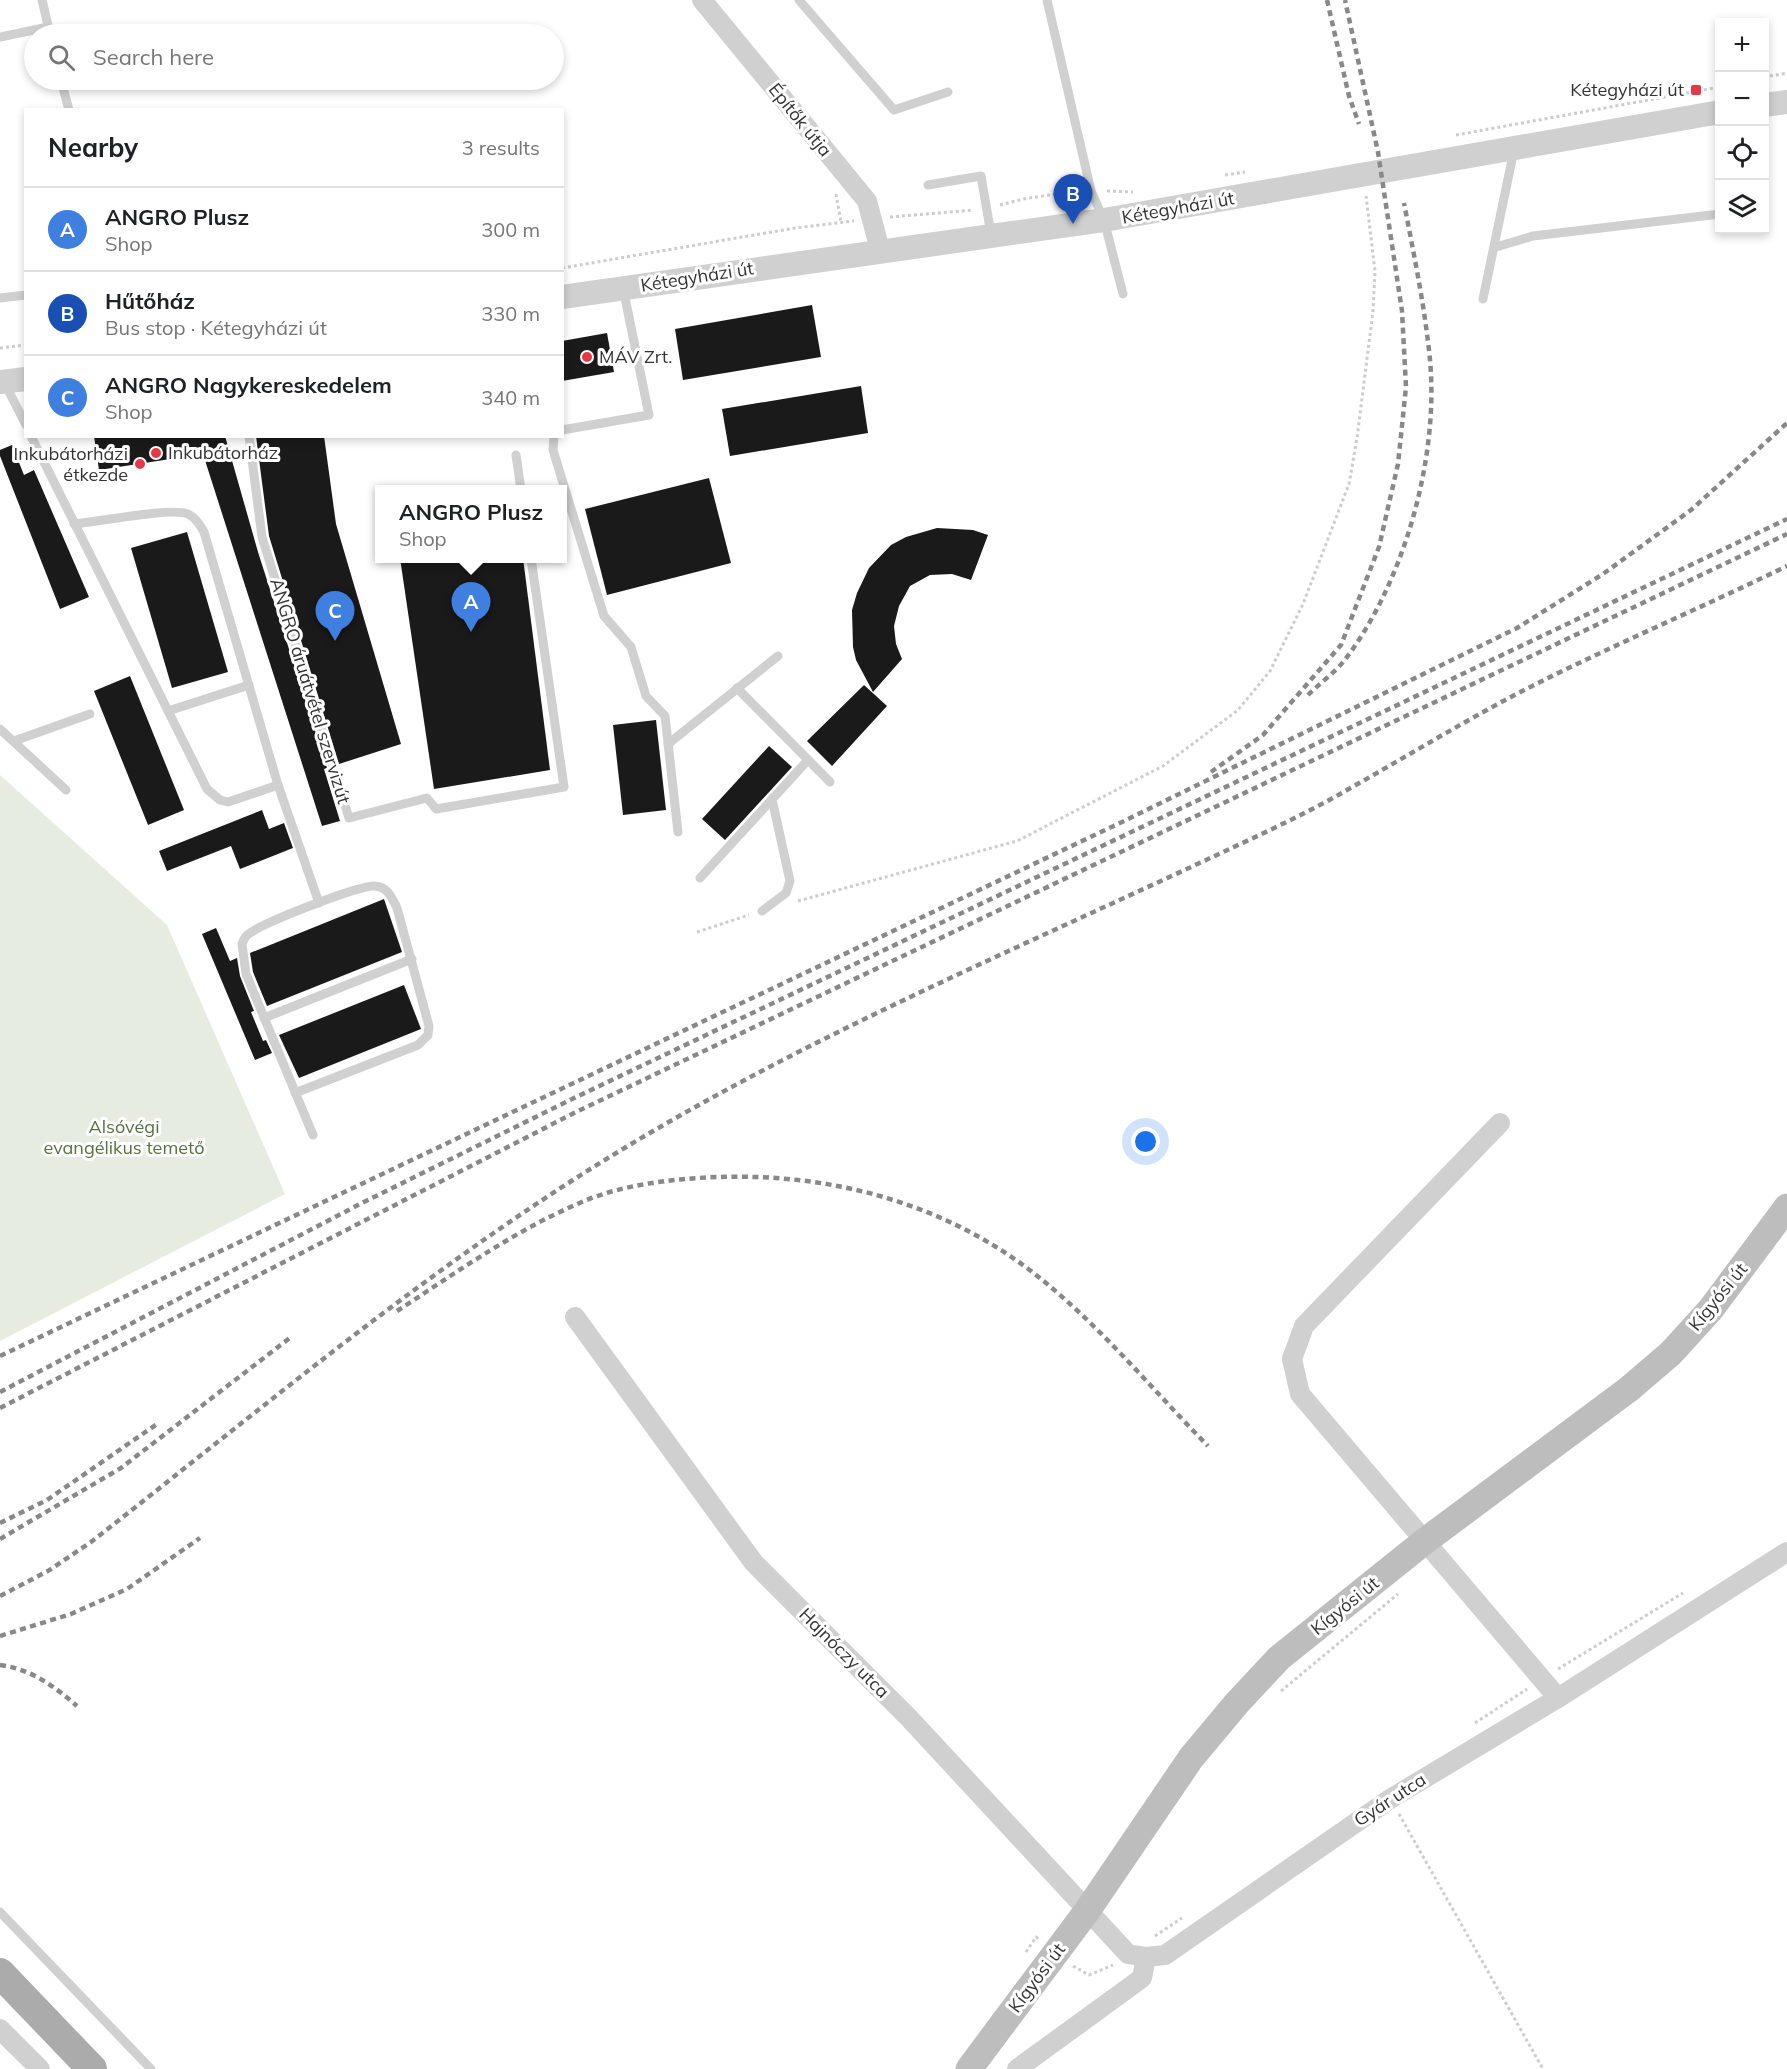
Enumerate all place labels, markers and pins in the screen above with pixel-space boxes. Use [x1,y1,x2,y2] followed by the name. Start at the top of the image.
[1570,78,1684,101] place label: Kétegyházi út
[1689,83,1703,97] marker: Kétegyházi út
[1054,174,1092,224] pin: B
[599,345,672,368] place label: MÁV Zrt.
[580,350,594,364] marker: MÁV Zrt.
[168,441,278,464] place label: Inkubátorház
[14,442,128,486] place label: Inkubátorházi étkezde
[149,446,163,460] marker: Inkubátorház
[133,457,147,471] marker: Inkubátorházi étkezde
[452,582,490,632] pin: A
[316,592,354,641] pin: C

